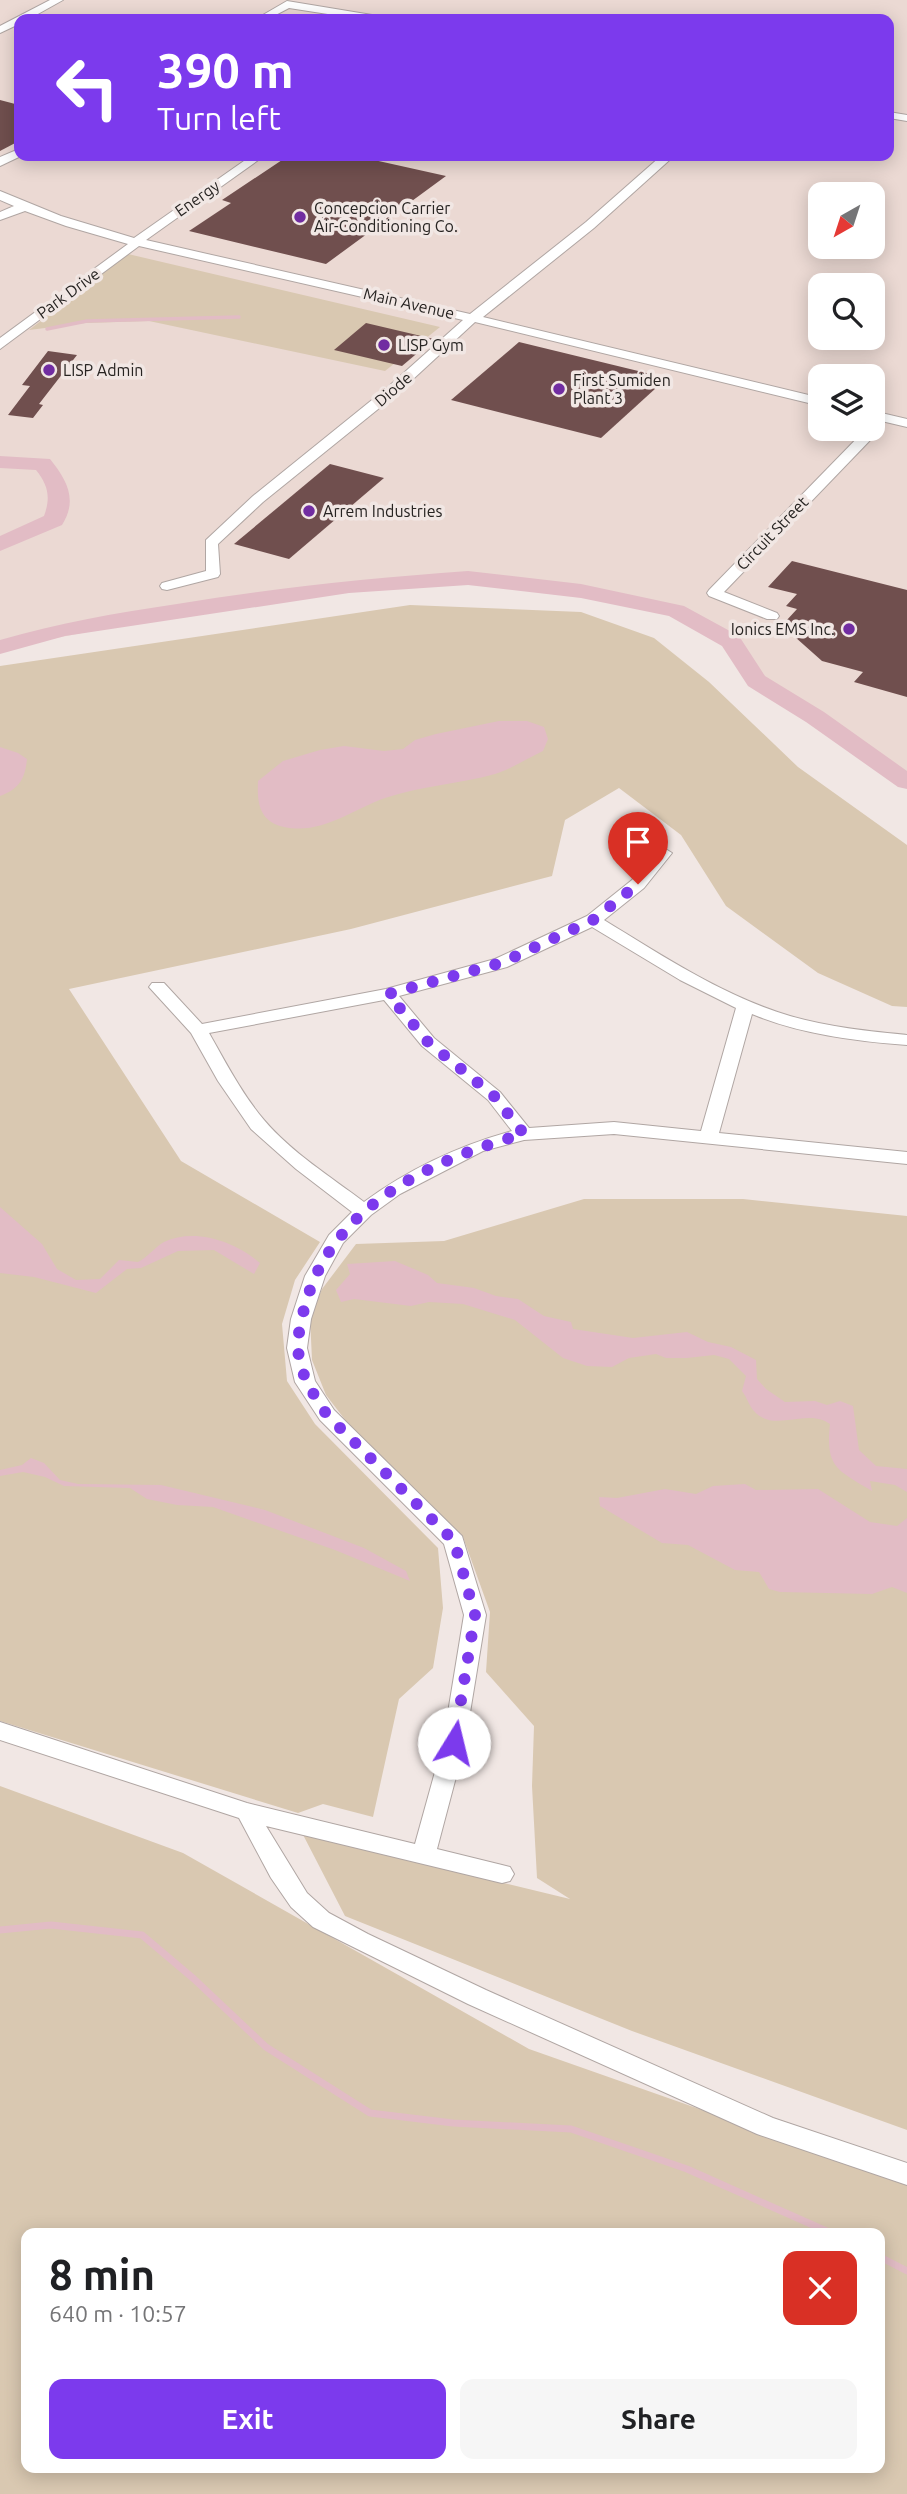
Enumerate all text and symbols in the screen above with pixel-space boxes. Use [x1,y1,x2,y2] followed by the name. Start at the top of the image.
[42,42,133,133] icon: left
[157,42,294,97] text: 390 m
[157,100,281,136] text: Turn left
[171,176,223,220] street label: Energy
[808,182,886,259] north arrow
[808,182,885,441] map controls
[314,199,458,235] place label: Concepcion Carrier Air-Conditioning Co.
[292,209,308,225] marker: Concepcion Carrier Air-Conditioning Co.
[33,264,103,322] street label: Park Drive
[808,273,885,350] button: search
[362,284,456,322] street label: Main Avenue
[398,336,464,354] place label: LISP Gym
[376,337,392,353] marker: LISP Gym
[63,361,143,379] place label: LISP Admin
[41,362,57,378] marker: LISP Admin
[808,364,885,441] button: layers
[371,368,415,410] street label: Diode
[573,371,671,407] place label: First Sumiden Plant 3
[551,381,567,397] marker: First Sumiden Plant 3
[733,492,812,573] street label: Circuit Street
[323,502,443,520] place label: Arrem Industries
[301,503,317,519] marker: Arrem Industries
[731,620,835,638] place label: Ionics EMS Inc.
[841,621,857,637] marker: Ionics EMS Inc.
[608,812,668,884] pin
[619,823,657,861] icon: arrive
[417,1706,491,1780] position arrow
[49,2251,155,2298] text: 8 min
[783,2251,857,2325] button: close
[49,2301,187,2326] text: 640 m · 10:57
[49,2379,446,2459] button: Exit
[460,2379,857,2459] button: Share

